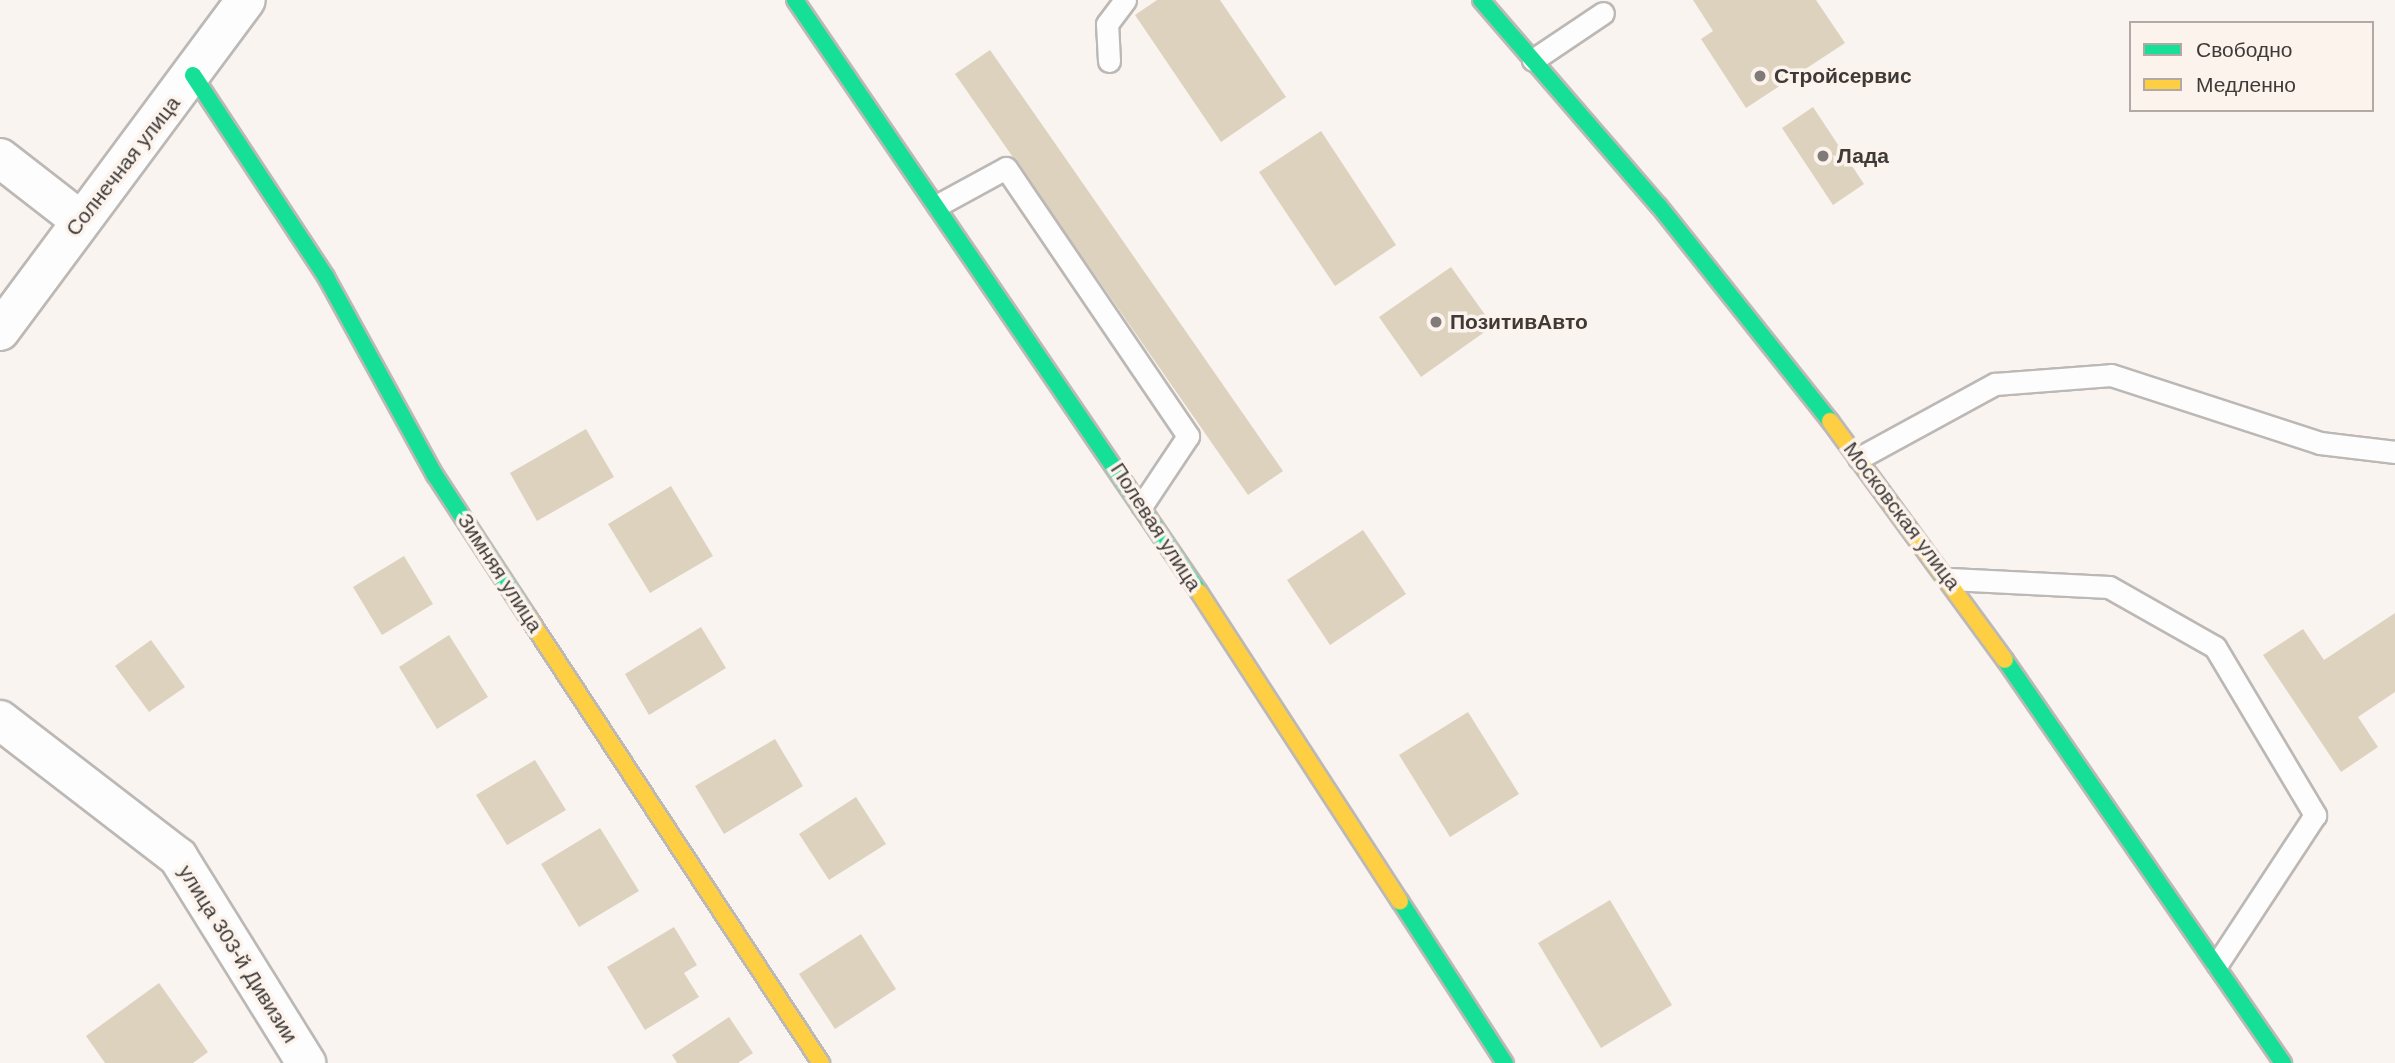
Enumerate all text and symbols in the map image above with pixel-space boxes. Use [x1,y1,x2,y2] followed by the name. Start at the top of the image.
[2129,21,2374,112] legend
[2196,38,2293,61] text: Свободно
[1774,63,1912,89] place label: Стройсервис
[1752,68,1768,84] marker: Стройсервис
[2196,73,2296,96] text: Медленно
[61,91,185,241] street label: Солнечная улица
[1837,143,1889,169] place label: Лада
[1815,148,1831,164] marker: Лада
[1450,309,1588,335] place label: ПозитивАвто
[1428,314,1444,330] marker: ПозитивАвто
[1838,437,1966,595] street label: Московская улица
[1105,458,1207,596] street label: Полевая улица
[452,509,548,637] street label: Зимняя улица
[173,860,303,1048] street label: улица 303-й Дивизии

